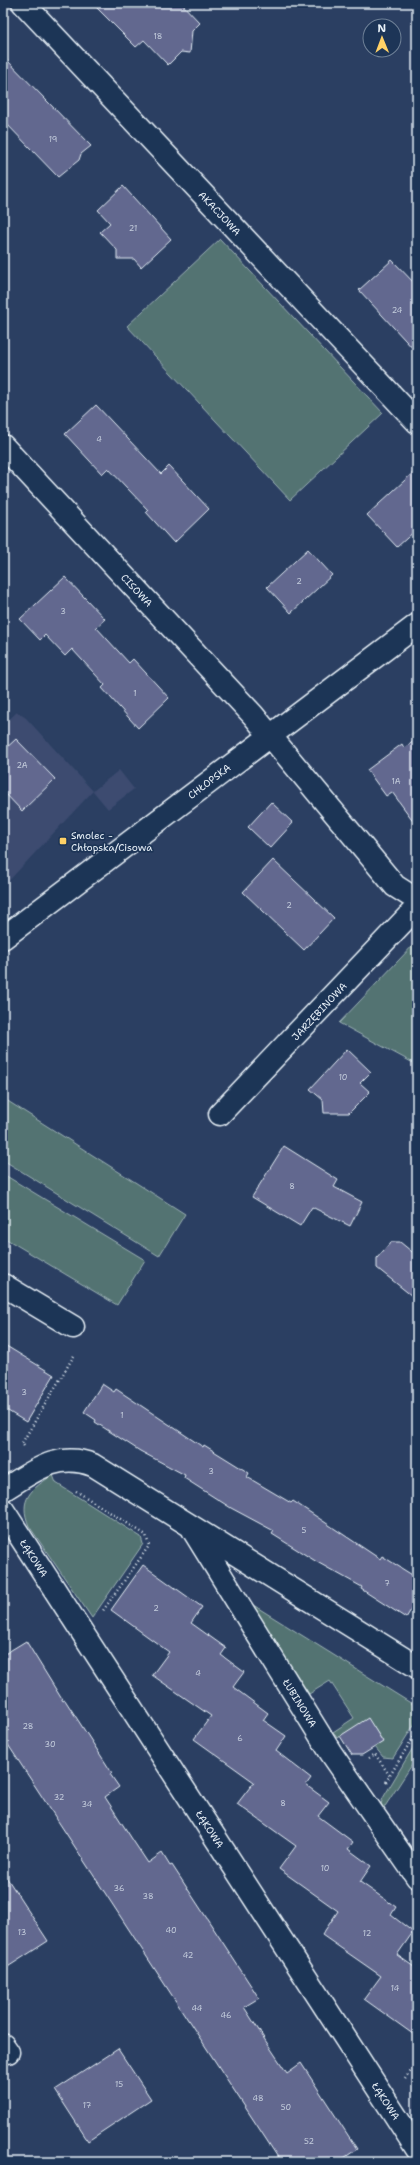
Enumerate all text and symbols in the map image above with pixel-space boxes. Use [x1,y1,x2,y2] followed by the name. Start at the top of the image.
[362,18,402,58] north arrow
[377,21,387,36] text: N
[154,31,162,42] house number: 18
[49,134,57,145] house number: 19
[196,188,244,238] street label: AKACJOWA
[129,223,137,234] house number: 21
[392,305,403,316] house number: 24
[96,434,102,445] house number: 4
[118,571,155,610] street label: CISOWA
[296,576,302,587] house number: 2
[60,606,66,617] house number: 3
[133,688,137,699] house number: 1
[16,760,28,771] house number: 2A
[185,761,233,802] street label: CHŁOPSKA
[392,776,401,787] house number: 1A
[71,829,153,854] place label: Smolec - Chłopska/Cisowa
[58,836,68,846] marker: Smolec - Chłopska/Cisowa
[286,900,292,911] house number: 2
[289,979,350,1043] street label: JARZĘBINOWA
[339,1072,347,1083] house number: 10
[289,1181,295,1192] house number: 8
[21,1387,27,1398] house number: 3
[120,1410,124,1421] house number: 1
[208,1466,214,1477] house number: 3
[302,1525,307,1536] house number: 5
[16,1536,51,1580] street label: ŁĄKOWA
[384,1578,390,1589] house number: 7
[153,1603,159,1614] house number: 2
[195,1668,201,1679] house number: 4
[279,1676,319,1730] street label: ŁUBINOWA
[23,1721,33,1732] house number: 28
[237,1733,243,1744] house number: 6
[44,1739,56,1750] house number: 30
[54,1792,65,1803] house number: 32
[280,1798,286,1809] house number: 8
[82,1799,93,1810] house number: 34
[192,1807,227,1851] street label: ŁĄKOWA
[321,1863,329,1874] house number: 10
[114,1883,125,1894] house number: 36
[143,1891,153,1902] house number: 38
[165,1925,177,1936] house number: 40
[18,1927,26,1938] house number: 13
[363,1928,372,1939] house number: 12
[183,1950,194,1961] house number: 42
[391,1983,400,1994] house number: 14
[192,2003,203,2014] house number: 44
[220,2010,232,2021] house number: 46
[115,2079,123,2090] house number: 15
[368,2079,403,2123] street label: ŁĄKOWA
[252,2093,264,2104] house number: 48
[83,2100,92,2111] house number: 17
[281,2102,291,2113] house number: 50
[304,2136,314,2147] house number: 52

